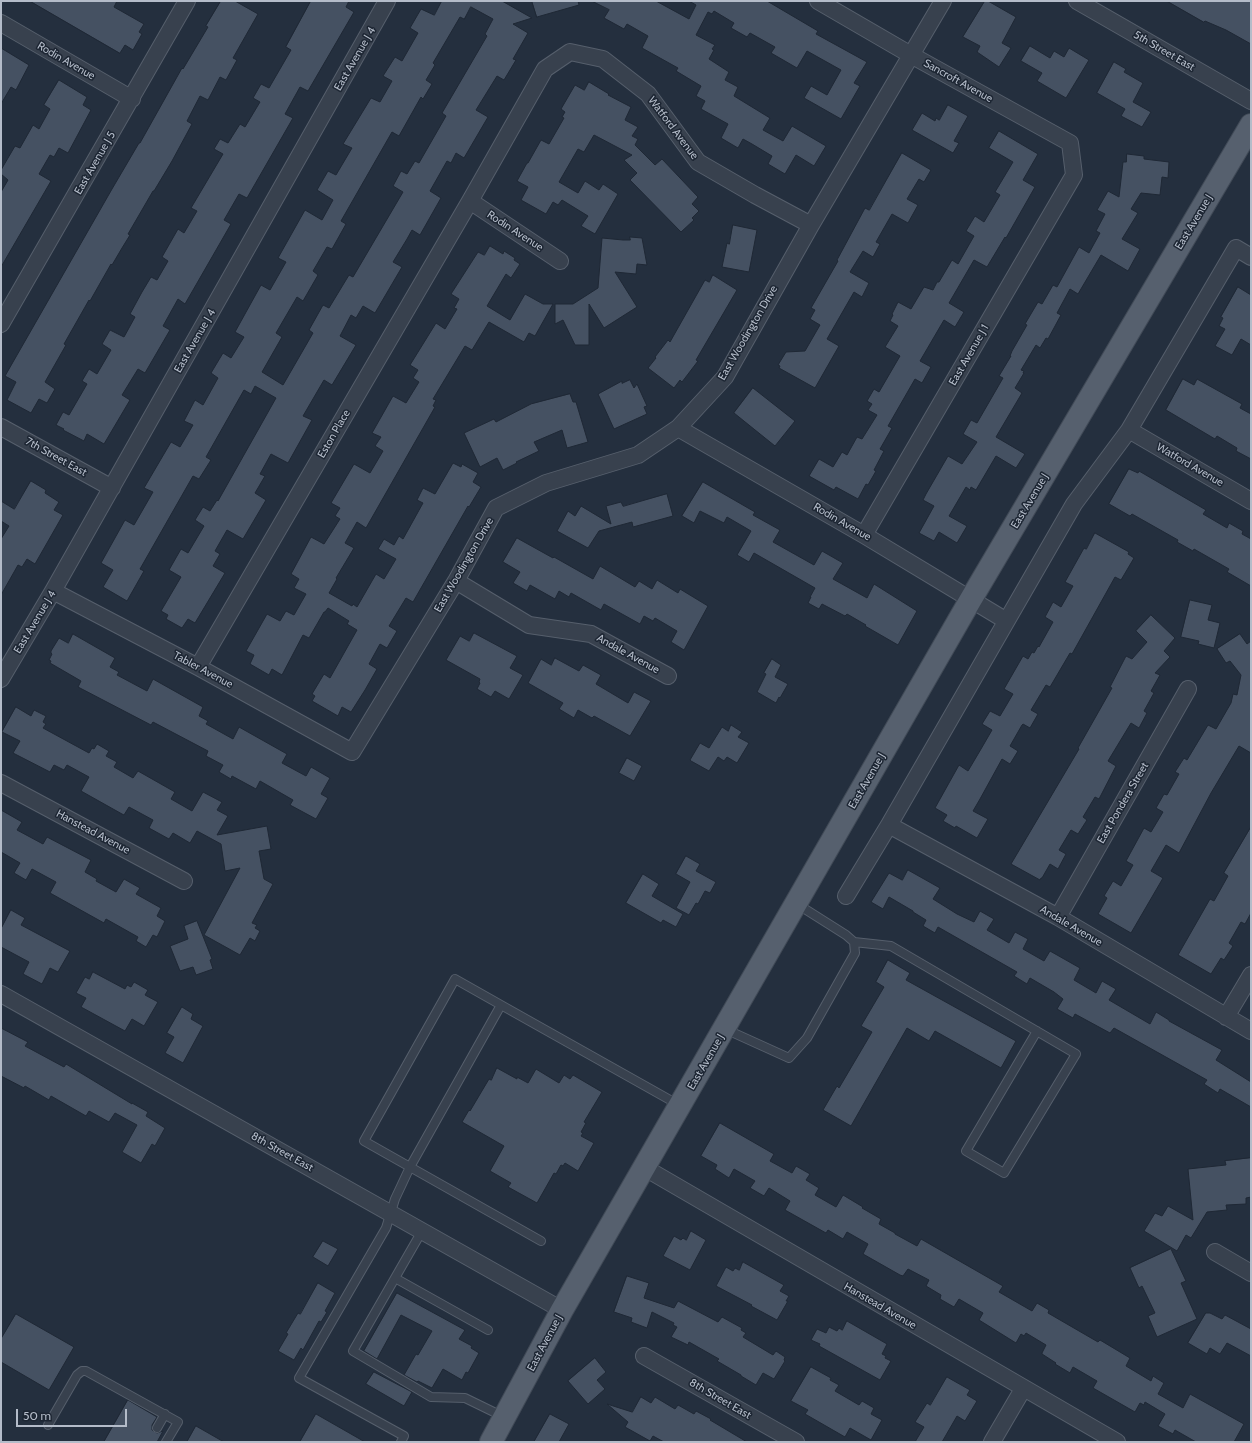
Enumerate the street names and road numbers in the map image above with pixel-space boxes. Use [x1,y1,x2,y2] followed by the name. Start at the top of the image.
[332,25,378,93] street label: East Avenue J 4
[1131,28,1197,74] street label: 5th Street East
[35,39,97,83] street label: Rodin Avenue
[921,57,995,105] street label: Sancroft Avenue
[645,94,701,162] street label: Watford Avenue
[72,129,118,197] street label: East Avenue J 5
[1172,192,1216,252] street label: East Avenue J
[484,208,546,254] street label: Rodin Avenue
[715,283,781,383] street label: East Woodington Drive
[172,307,218,375] street label: East Avenue J 4
[946,322,992,388] street label: East Avenue J 1
[315,407,353,461] street label: Eston Place
[23,435,89,479] street label: 7th Street East
[1154,440,1226,490] street label: Watford Avenue
[1008,471,1052,531] street label: East Avenue J
[811,500,873,544] street label: Rodin Avenue
[431,515,497,615] street label: East Woodington Drive
[11,588,59,656] street label: East Avenue J 4
[594,631,662,677] street label: Andale Avenue
[171,649,235,691] street label: Tabler Avenue
[846,751,888,811] street label: East Avenue J
[1094,760,1152,846] street label: East Pondera Street
[54,807,132,857] street label: Hanstead Avenue
[1037,903,1105,949] street label: Andale Avenue
[685,1032,727,1092] street label: East Avenue J
[249,1129,315,1175] street label: 8th Street East
[841,1280,919,1332] street label: Hanstead Avenue
[525,1312,565,1374] street label: East Avenue J
[687,1376,753,1422] street label: 8th Street East

